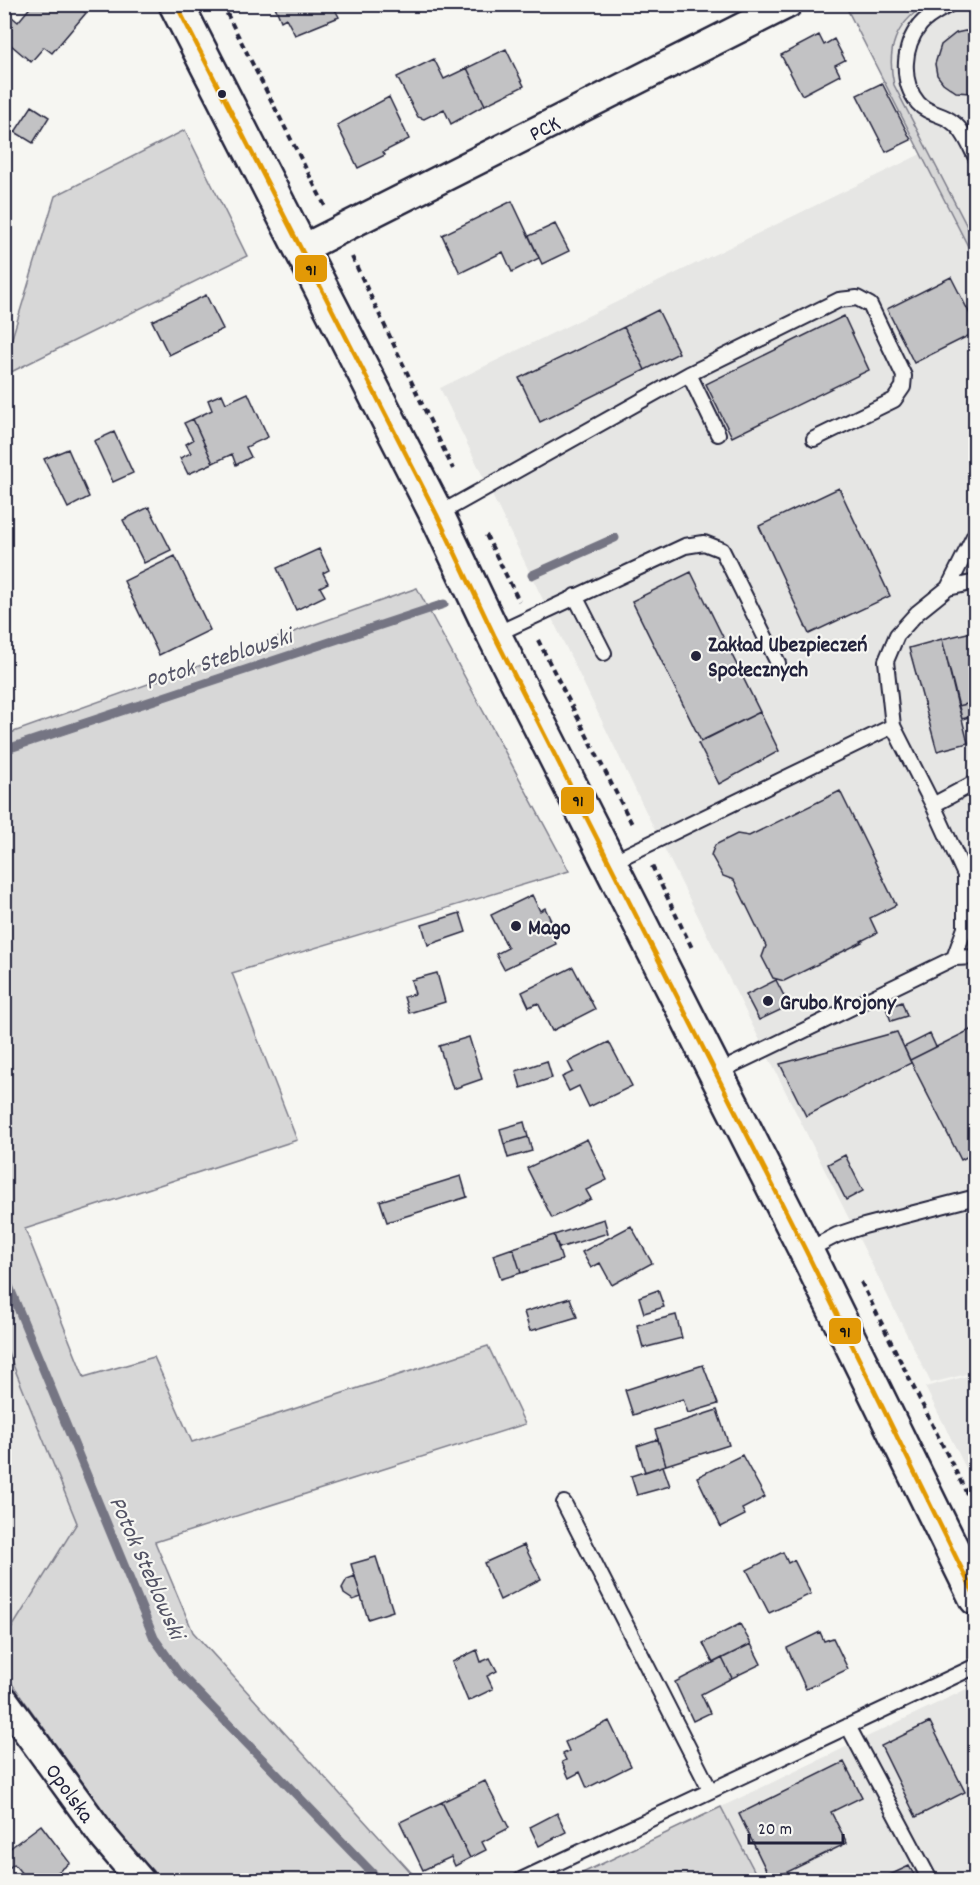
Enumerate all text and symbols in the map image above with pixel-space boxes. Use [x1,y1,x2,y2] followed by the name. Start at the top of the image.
[216,88,228,100] unlabelled marker
[525,109,566,151] street label: PCK
[294,254,328,283] line badge: 91
[306,260,316,283] text: 91
[141,620,300,701] water label: Potok Steblowski
[708,631,867,687] place label: Zakład Ubezpieczeń Społecznych
[689,649,703,663] marker: Zakład Ubezpieczeń Społecznych
[560,786,595,815] line badge: 91
[573,791,583,814] text: 91
[528,914,571,945] place label: Mago
[509,919,523,933] marker: Mago
[780,989,897,1020] place label: Grubo Krojony
[761,994,775,1008] marker: Grubo Krojony
[828,1317,862,1345] line badge: 91
[840,1322,850,1345] text: 91
[99,1491,193,1648] water label: Potok Steblowski
[36,1758,101,1831] street label: Opolska
[749,1807,844,1845] scale bar
[758,1818,792,1843] text: 20 m

